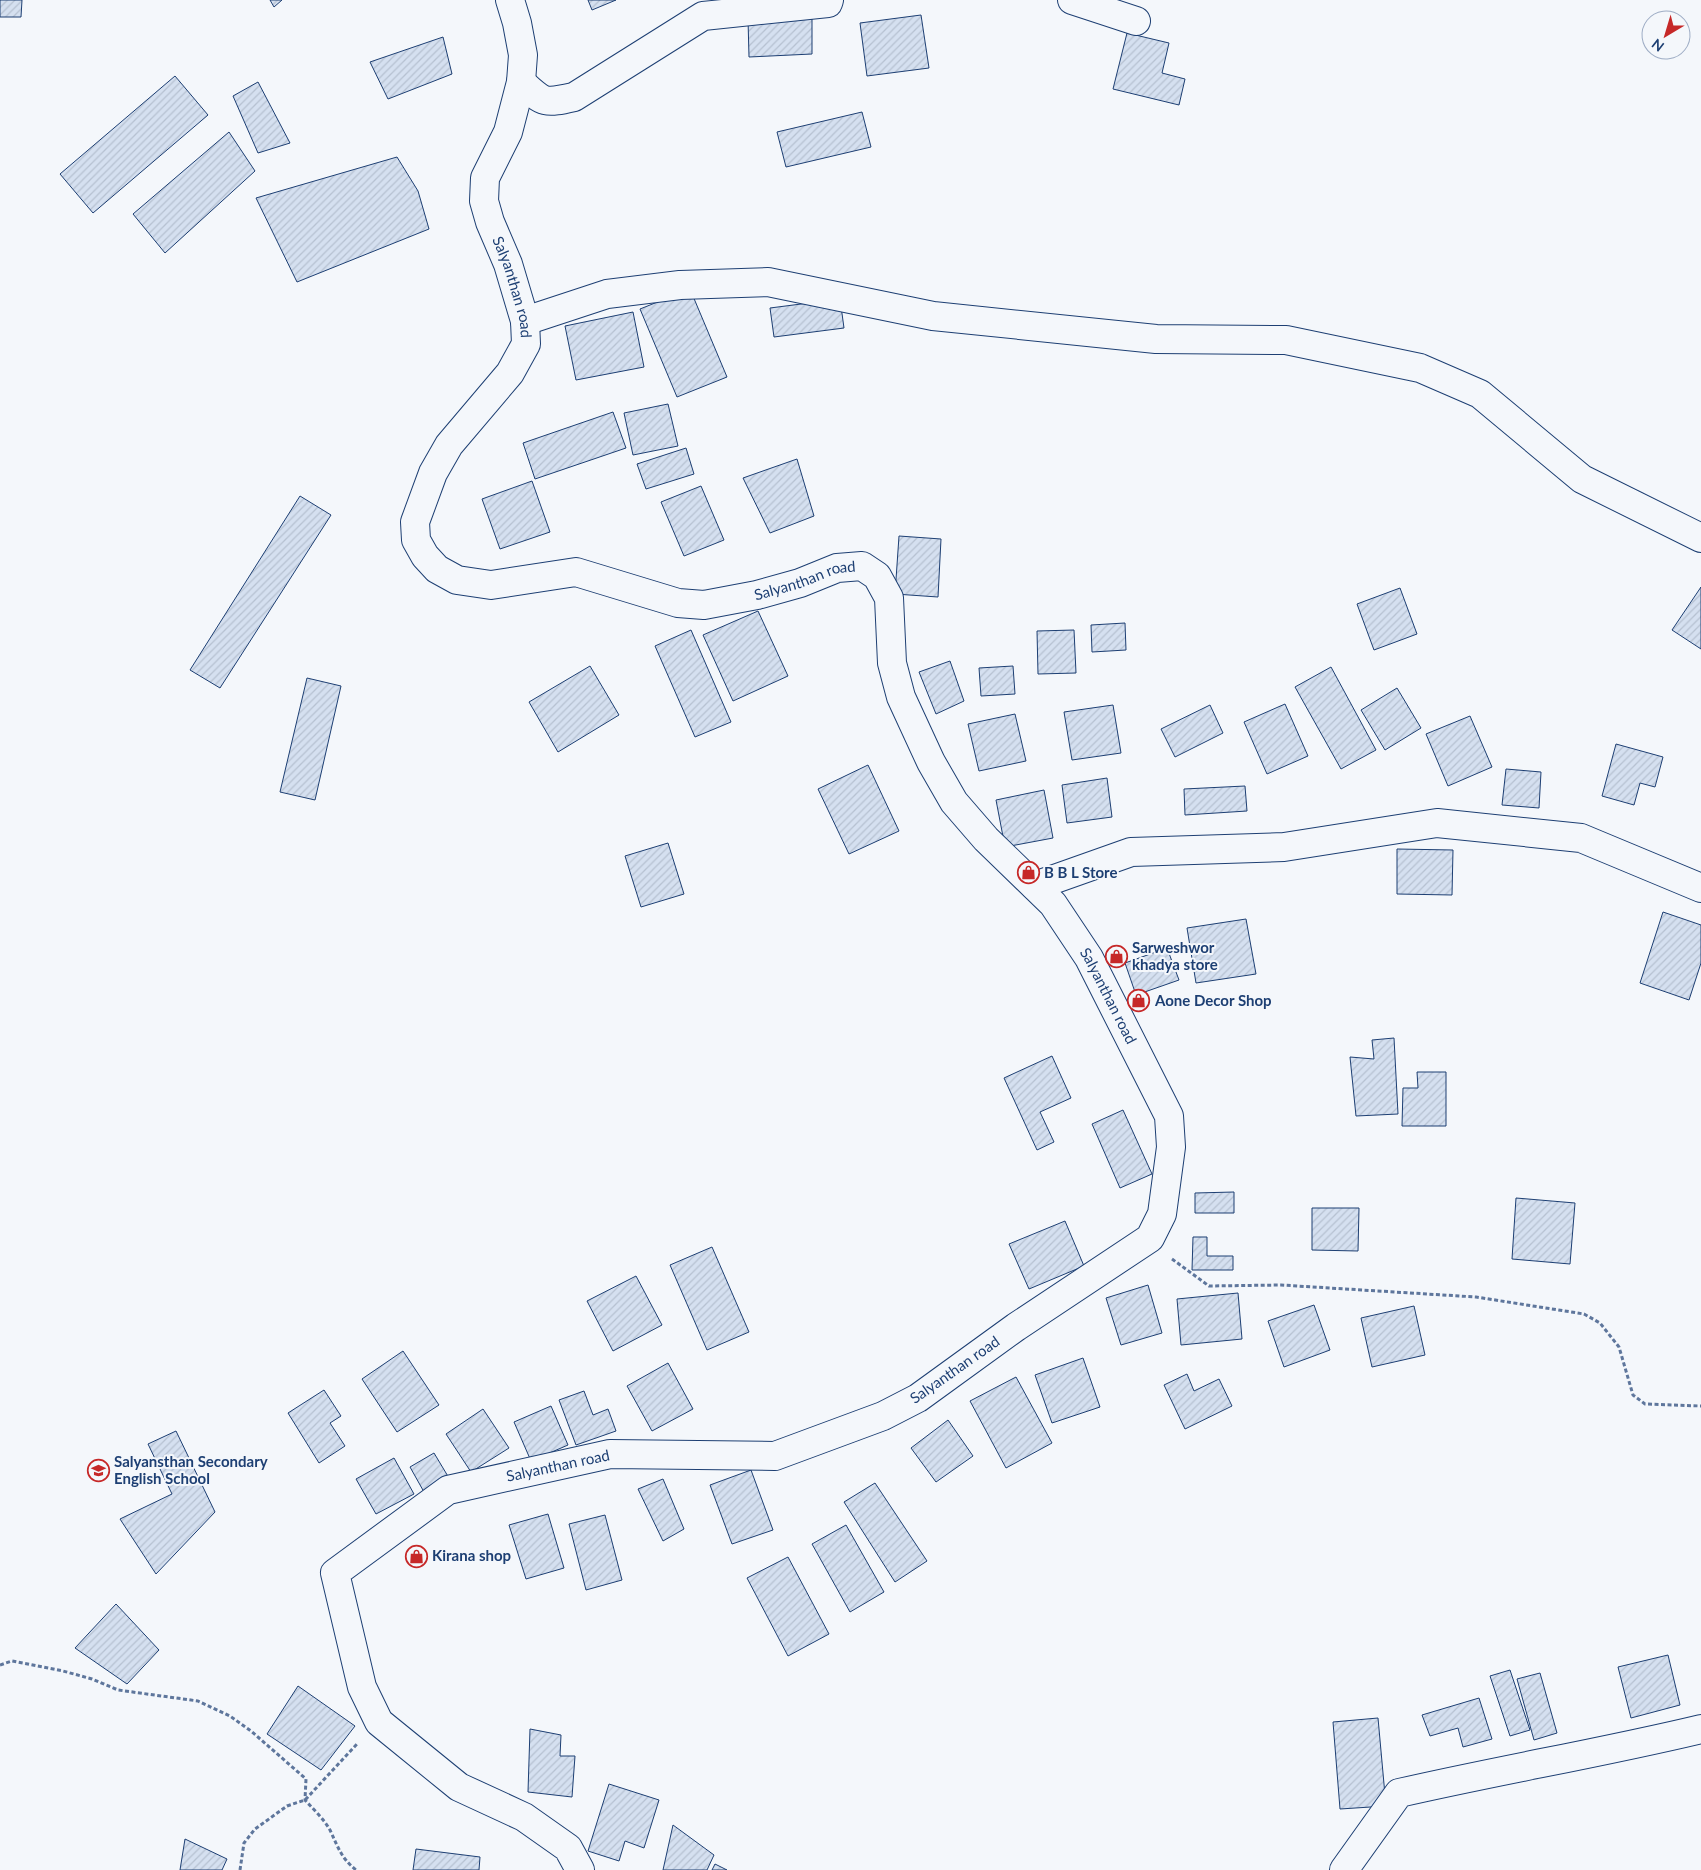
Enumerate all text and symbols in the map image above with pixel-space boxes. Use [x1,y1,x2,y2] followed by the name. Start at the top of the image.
[1641,10,1691,60] north arrow
[1648,36,1667,56] text: N
[489,233,536,338] street label: Salyanthan road
[752,557,856,603] street label: Salyanthan road
[1016,861,1040,885] shop icon: B B L Store
[1044,863,1117,881] place label: B B L Store
[1132,938,1218,973] place label: Sarweshwor khadya store
[1077,944,1141,1047] street label: Salyanthan road
[1104,945,1128,969] shop icon: Sarweshwor khadya store
[1127,989,1151,1013] shop icon: Aone Decor Shop
[1154,991,1272,1009] place label: Aone Decor Shop
[906,1332,1003,1407] street label: Salyanthan road
[504,1445,611,1485] street label: Salyanthan road
[114,1452,268,1487] place label: Salyansthan Secondary English School
[86,1459,110,1483] school or university icon: Salyansthan Secondary English School
[404,1544,428,1568] shop icon: Kirana shop
[432,1546,511,1564] place label: Kirana shop

